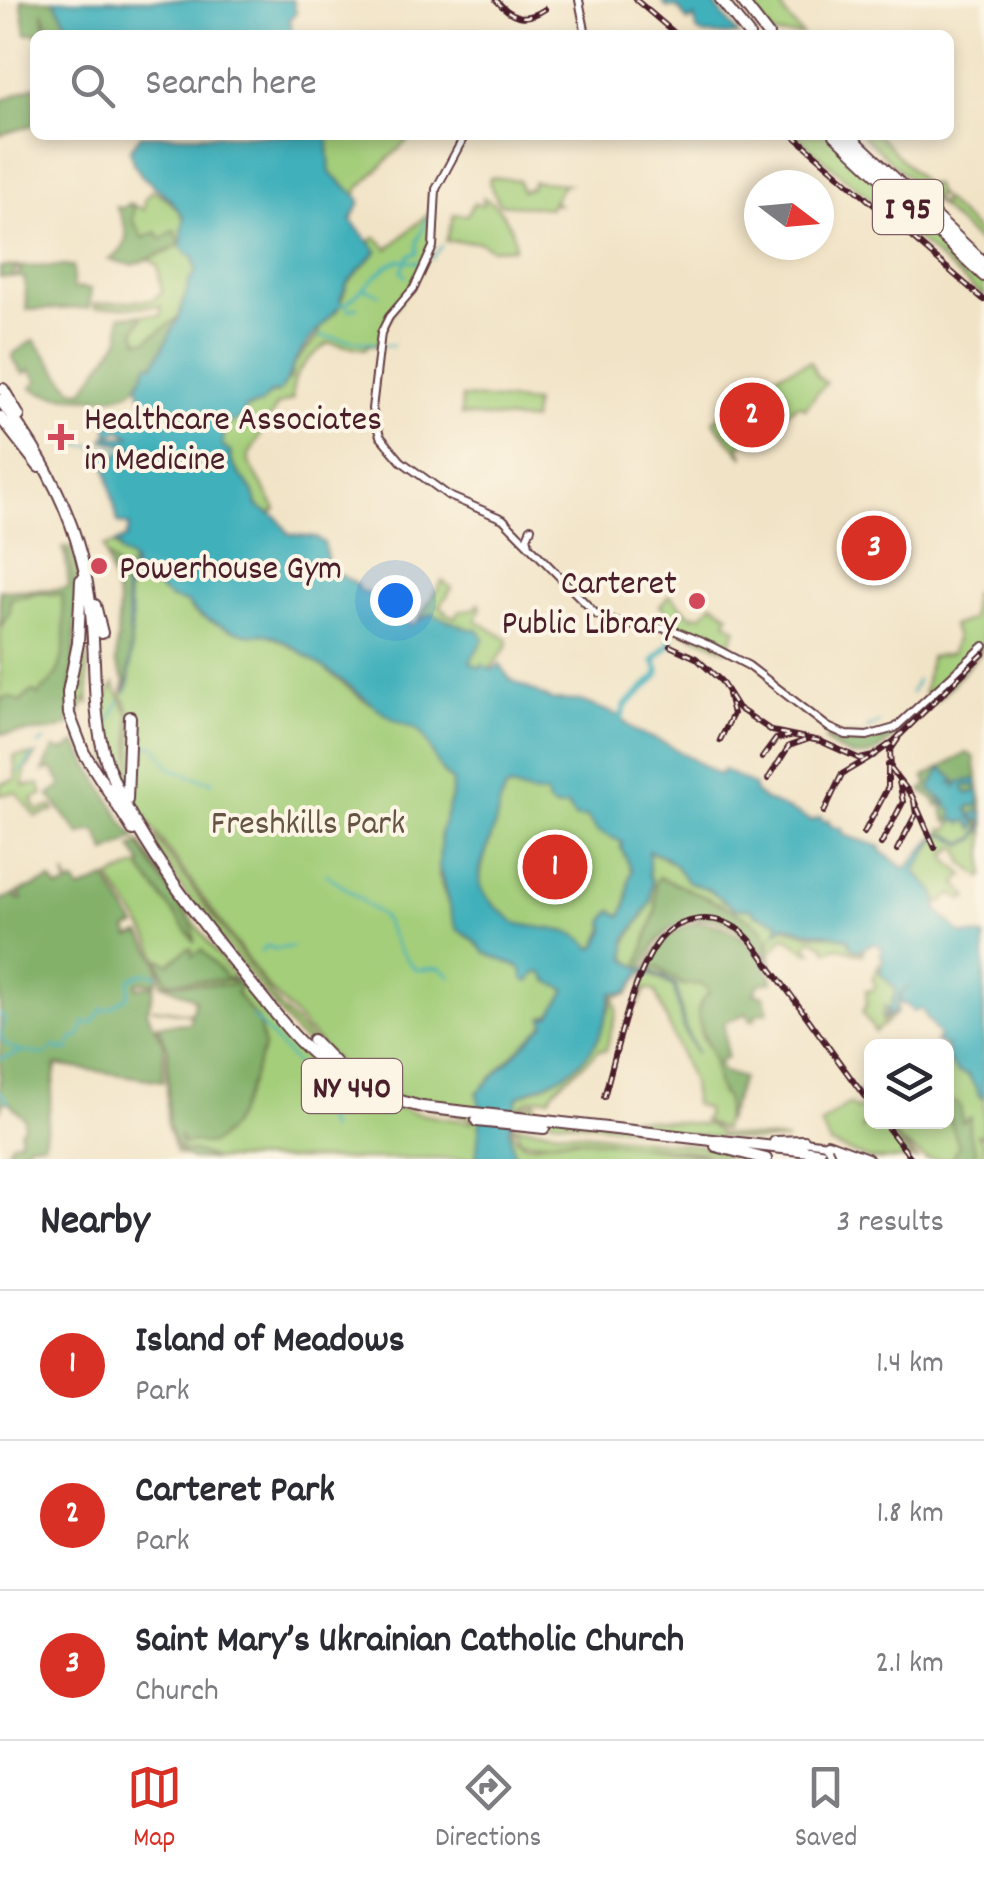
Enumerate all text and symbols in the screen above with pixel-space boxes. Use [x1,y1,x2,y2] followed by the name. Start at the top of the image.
[30,30,954,140] search box
[65,58,120,113] icon: search
[145,58,317,113] text: Search here
[744,170,834,260] north arrow
[873,180,943,234] road number: I 95
[720,378,784,452] pin: 2
[84,397,382,487] place label: Healthcare Associates in Medicine
[48,424,74,450] marker: Healthcare Associates in Medicine
[842,510,906,586] pin: 3
[119,546,342,596] place label: Powerhouse Gym
[88,555,110,577] marker: Powerhouse Gym
[502,561,678,651] place label: Carteret Public Library
[370,575,421,626] your location
[686,590,708,612] marker: Carteret Public Library
[211,801,405,851] park label: Freshkills Park
[522,830,588,904] pin: 1
[864,1039,954,1129] map controls
[864,1039,954,1129] button: layers
[302,1059,402,1113] road number: NY 440
[40,1194,150,1254] text: Nearby
[836,1201,944,1247] text: 3 results
[135,1315,405,1370] text: Island of Meadows
[69,1342,76,1388] text: 1
[876,1342,944,1388] text: 1.4 km
[135,1370,190,1416] text: Park
[135,1465,335,1520] text: Carteret Park
[66,1492,79,1538] text: 2
[876,1492,944,1538] text: 1.8 km
[135,1520,190,1566] text: Park
[135,1615,684,1670] text: Saint Mary’s Ukrainian Catholic Church
[65,1642,80,1688] text: 3
[875,1642,944,1688] text: 2.1 km
[135,1670,219,1716] text: Church
[127,1760,182,1860] tab: Map
[435,1760,541,1860] tab: Directions
[795,1760,857,1860] tab: Saved

